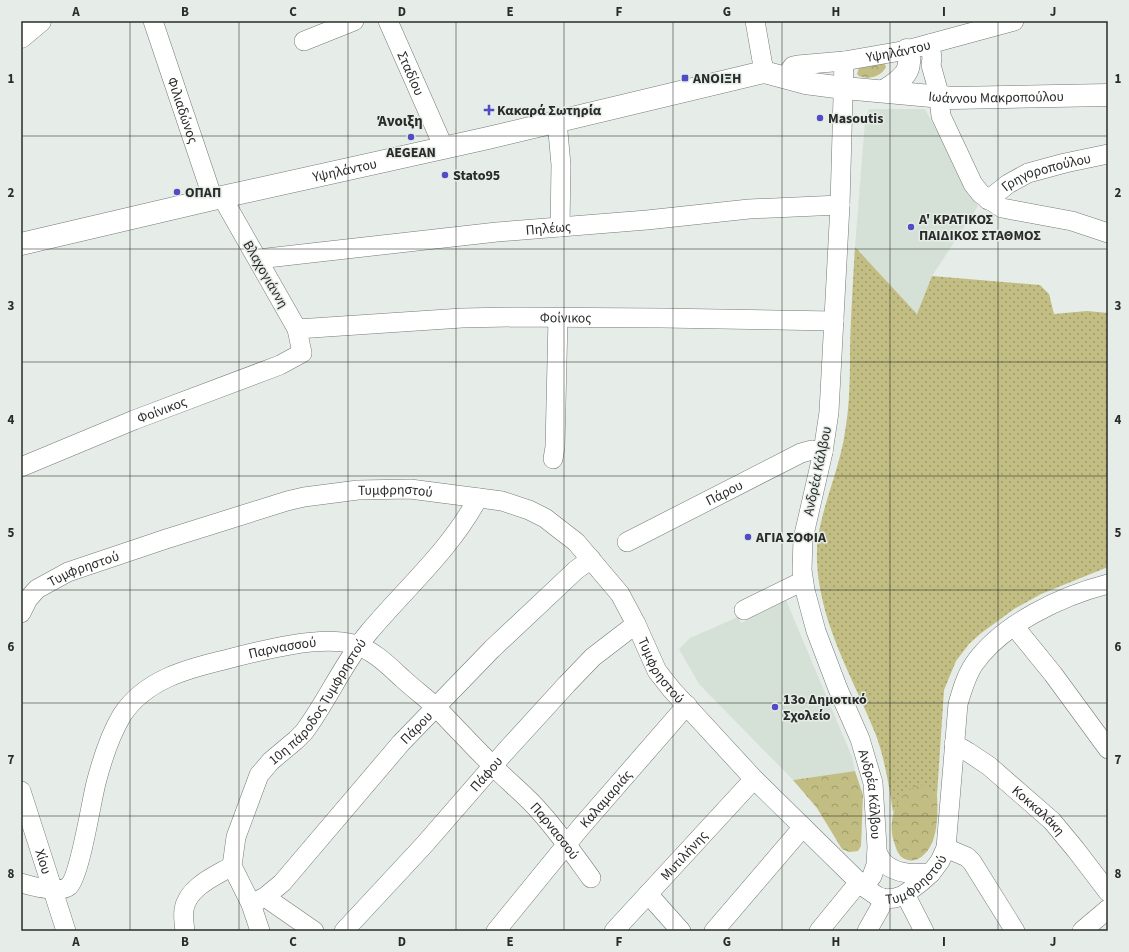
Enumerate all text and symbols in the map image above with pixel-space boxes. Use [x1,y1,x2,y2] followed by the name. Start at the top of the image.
[71,3,80,21] text: A
[181,3,189,21] text: B
[289,3,297,21] text: C
[398,3,406,21] text: D
[506,3,514,21] text: E
[616,3,623,21] text: F
[723,3,731,21] text: G
[832,3,840,21] text: H
[942,3,946,21] text: I
[1050,3,1056,21] text: J
[864,35,933,68] street label: Υψηλάντου
[392,48,429,99] street label: Σταδίου
[692,69,742,89] place label: ΑΝΟΙΞΗ
[8,70,15,88] text: 1
[1115,70,1122,88] text: 1
[680,73,690,83] marker: ΑΝΟΙΞΗ
[162,74,203,146] street label: Φιλιαδώνος
[927,87,1064,109] street label: Ιωάννου Μακροπούλου
[497,101,602,121] place label: Κακαρά Σωτηρία
[484,105,494,115] marker: Κακαρά Σωτηρία
[828,109,883,129] place label: Masoutis
[377,111,423,132] district label: Άνοιξη
[815,113,825,123] marker: Masoutis
[406,132,416,142] marker: AEGEAN
[385,143,436,163] place label: AEGEAN
[997,149,1093,197] street label: Γρηγοροπούλου
[310,154,379,188] street label: Υψηλάντου
[453,166,500,186] place label: Stato95
[440,170,450,180] marker: Stato95
[185,183,221,203] place label: ΟΠΑΠ
[8,184,15,202] text: 2
[1115,184,1122,202] text: 2
[172,187,182,197] marker: ΟΠΑΠ
[918,210,1041,246] place label: Α' ΚΡΑΤΙΚΟΣ ΠΑΙΔΙΚΟΣ ΣΤΑΘΜΟΣ
[525,217,572,241] street label: Πηλέως
[906,222,916,232] marker: Α' ΚΡΑΤΙΚΟΣ ΠΑΙΔΙΚΟΣ ΣΤΑΘΜΟΣ
[238,237,293,312] street label: Βλαχογιάννη
[8,297,15,315] text: 3
[1115,297,1122,315] text: 3
[540,308,592,329] street label: Φοίνικος
[134,392,190,429] street label: Φοίνικος
[8,411,15,429] text: 4
[1115,411,1122,429] text: 4
[799,425,837,518] street label: Ανδρέα Κάλβου
[702,475,747,511] street label: Πάρου
[358,480,434,503] street label: Τυμφρηστού
[8,524,15,542] text: 5
[1115,524,1122,542] text: 5
[755,528,827,548] place label: ΑΓΙΑ ΣΟΦΙΑ
[743,532,753,542] marker: ΑΓΙΑ ΣΟΦΙΑ
[44,547,122,592] street label: Τυμφρηστού
[247,633,317,664] street label: Παρνασσού
[264,634,372,770] street label: 10η πάροδος Τυμφρηστού
[632,634,689,708] street label: Τυμφρηστού
[8,638,15,656] text: 6
[1115,638,1122,656] text: 6
[783,690,867,726] place label: 13ο Δημοτικό Σχολείο
[770,702,780,712] marker: 13ο Δημοτικό Σχολείο
[396,707,438,749] street label: Πάρου
[853,747,885,840] street label: Ανδρέα Κάλβου
[8,751,15,769] text: 7
[1115,751,1122,769] text: 7
[466,752,508,796] street label: Πάφου
[575,766,637,833] street label: Καλαμαριάς
[1007,781,1069,840] street label: Κοκκαλάκη
[525,798,583,864] street label: Παρνασσού
[656,826,713,885] street label: Μυτιλήνης
[29,847,56,877] street label: Χίου
[884,852,952,910] street label: Τυμφρηστού
[8,865,15,883] text: 8
[1115,865,1122,883] text: 8
[71,933,80,951] text: A
[181,933,189,951] text: B
[289,933,297,951] text: C
[398,933,406,951] text: D
[506,933,514,951] text: E
[616,933,623,951] text: F
[723,933,731,951] text: G
[832,933,840,951] text: H
[942,933,946,951] text: I
[1050,933,1056,951] text: J

